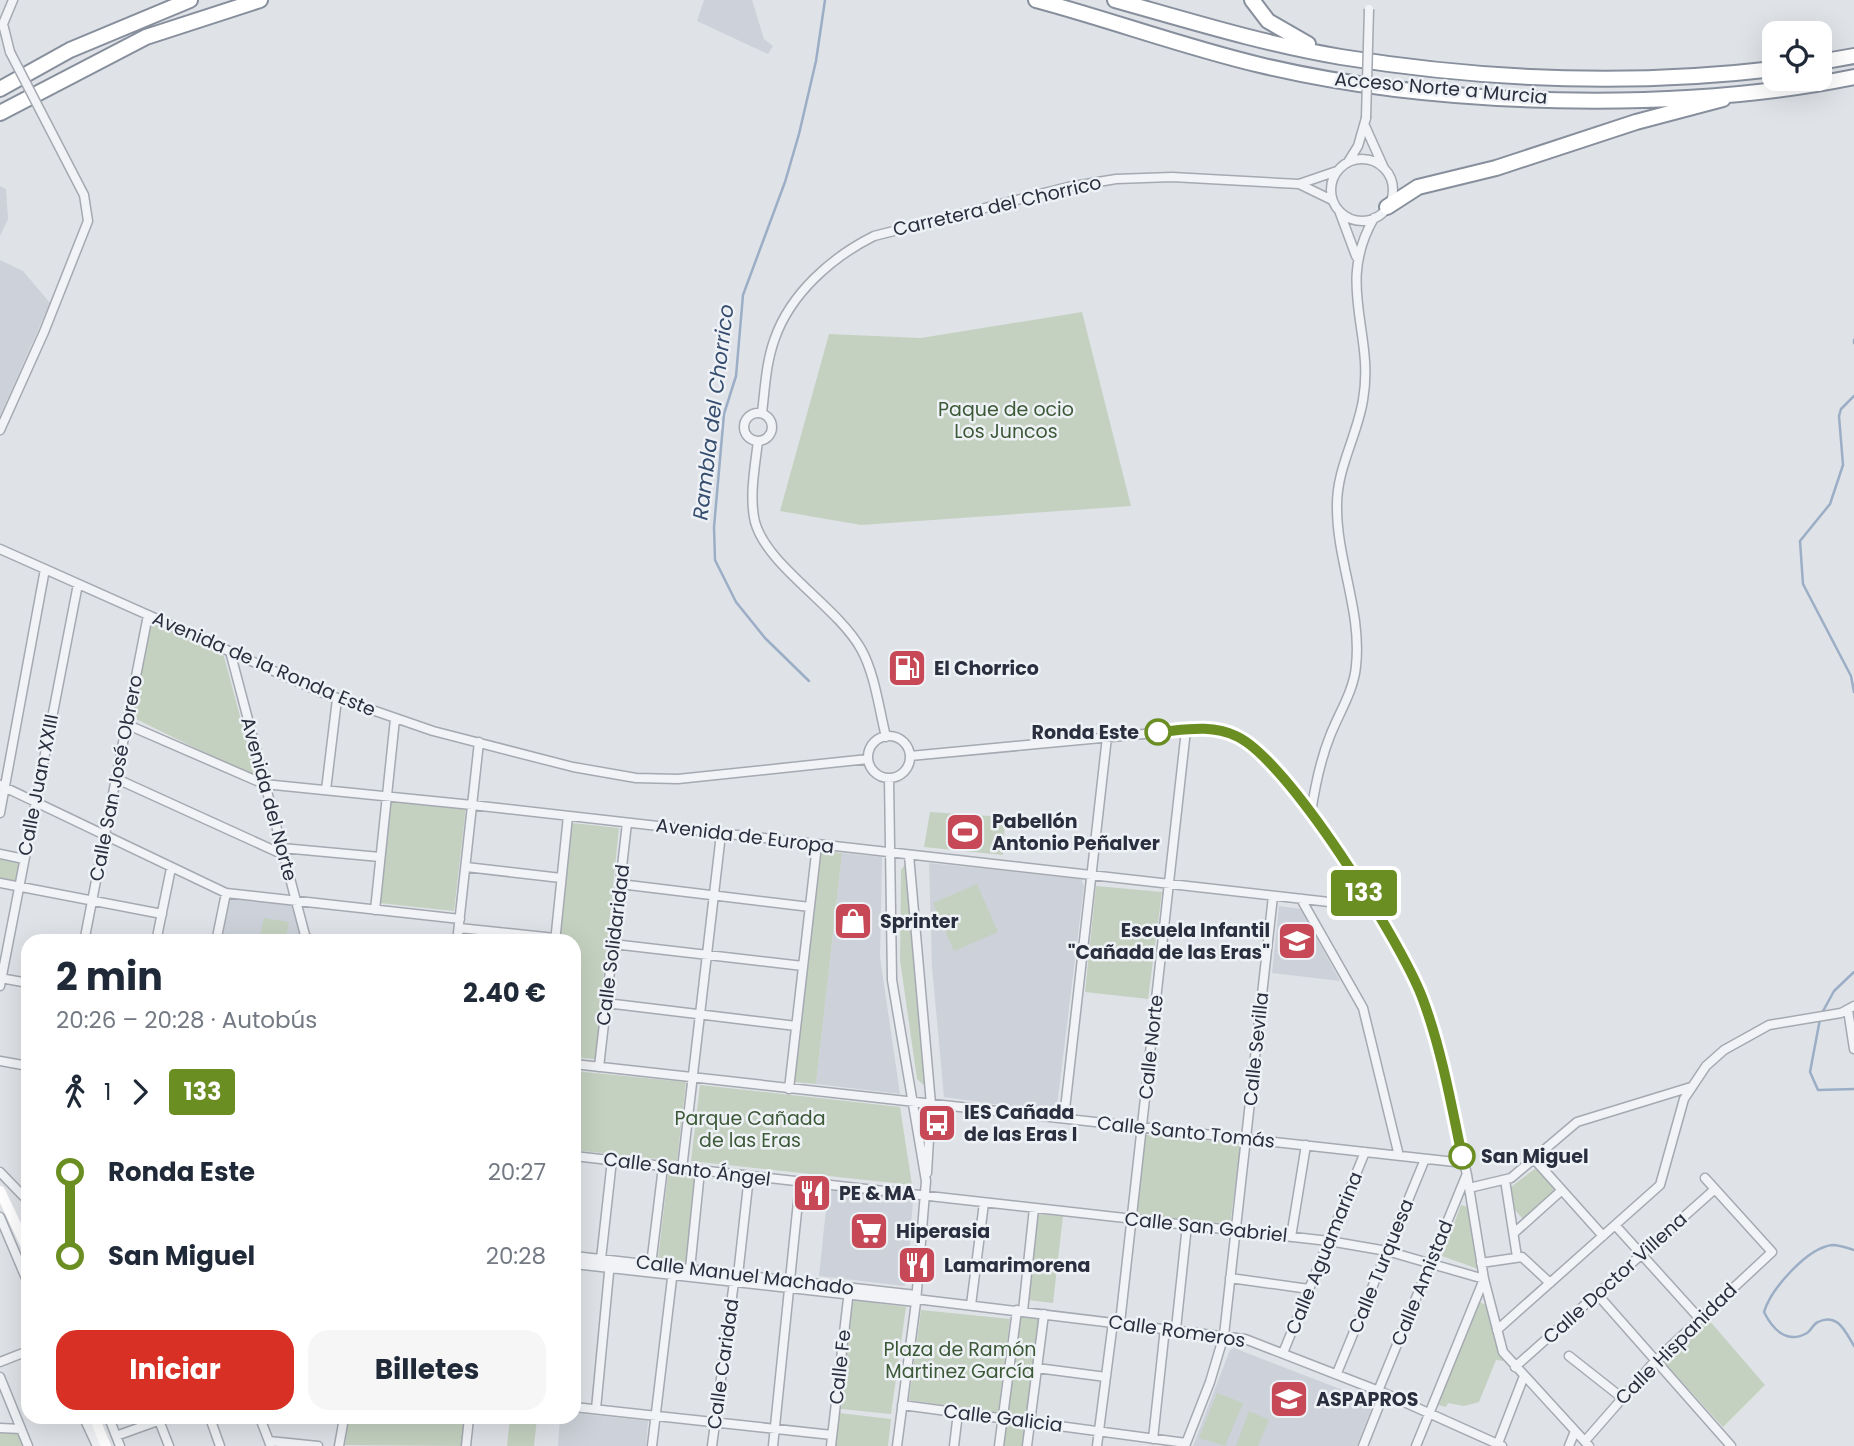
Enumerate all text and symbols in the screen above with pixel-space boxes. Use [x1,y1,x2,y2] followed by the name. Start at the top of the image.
[1762,21,1832,91] map controls
[1762,21,1832,91] button: locate
[1333,65,1549,111] street label: Acceso Norte a Murcia
[890,169,1104,243] street label: Carretera del Chorrico
[685,302,741,522] water label: Rambla del Chorrico
[938,396,1074,445] park label: Paque de ocio Los Juncos
[148,605,380,723] street label: Avenida de la Ronda Este
[886,647,928,689] fuel station icon: El Chorrico
[934,655,1039,682] place label: El Chorrico
[83,672,149,884] street label: Calle San José Obrero
[11,712,65,858] street label: Calle Juan XXIII
[234,714,304,884] street label: Avenida del Norte
[1032,719,1139,746] place label: Ronda Este
[1145,719,1171,745] marker: Ronda Este
[992,808,1160,857] place label: Pabellón Antonio Peñalver
[944,811,986,853] sports icon: Pabellón Antonio Peñalver
[654,812,836,860] street label: Avenida de Europa
[590,863,636,1027] street label: Calle Solidaridad
[1324,870,1404,916] line badge: 133
[1345,876,1383,909] text: 133
[832,900,874,942] shop icon: Sprinter
[880,908,959,935] place label: Sprinter
[1068,917,1270,966] place label: Escuela Infantil "Cañada de las Eras"
[1276,920,1318,962] school or university icon: Escuela Infantil "Cañada de las Eras"
[56,950,163,1003] text: 2 min
[463,975,546,1011] text: 2.40 €
[1237,991,1275,1107] street label: Calle Sevilla
[1132,993,1170,1101] street label: Calle Norte
[56,1004,317,1036] text: 20:26 – 20:28 · Autobús
[56,1073,94,1111] icon: walk
[121,1073,159,1111] icon: forward
[183,1075,221,1108] text: 133
[104,1076,111,1108] text: 1
[964,1099,1077,1148] place label: IES Cañada de las Eras I
[916,1102,958,1144] bus stop icon: IES Cañada de las Eras I
[675,1105,826,1154] park label: Parque Cañada de las Eras
[1096,1109,1276,1155] street label: Calle Santo Tomás
[1449,1143,1475,1169] marker: San Miguel
[1481,1143,1588,1170] place label: San Miguel
[602,1145,772,1193] street label: Calle Santo Ángel
[108,1154,255,1190] text: Ronda Este
[488,1156,546,1188] text: 20:27
[1279,1167,1369,1339] street label: Calle Aguamarina
[791,1172,833,1214] restaurant icon: PE & MA
[839,1180,916,1207] place label: PE & MA
[1342,1195,1420,1337] street label: Calle Turquesa
[1123,1205,1289,1249] street label: Calle San Gabriel
[1537,1206,1693,1350] street label: Calle Doctor Villena
[848,1210,890,1252] supermarket icon: Hiperasia
[1385,1216,1459,1350] street label: Calle Amistad
[896,1218,990,1245] place label: Hiperasia
[108,1238,255,1274] text: San Miguel
[486,1240,546,1272] text: 20:28
[896,1244,938,1286] restaurant icon: Lamarimorena
[634,1248,856,1302] street label: Calle Manuel Machado
[944,1252,1091,1279] place label: Lamarimorena
[1609,1277,1743,1411] street label: Calle Hispanidad
[700,1297,746,1431] street label: Calle Caridad
[1107,1308,1247,1354] street label: Calle Romeros
[823,1328,857,1406] street label: Calle Fe
[56,1330,294,1410] button: Iniciar
[308,1330,546,1410] button: Billetes
[883,1336,1037,1385] park label: Plaza de Ramón Martinez García
[1268,1378,1310,1420] school or university icon: ASPAPROS
[1316,1386,1418,1413] place label: ASPAPROS
[942,1397,1064,1439] street label: Calle Galicia

